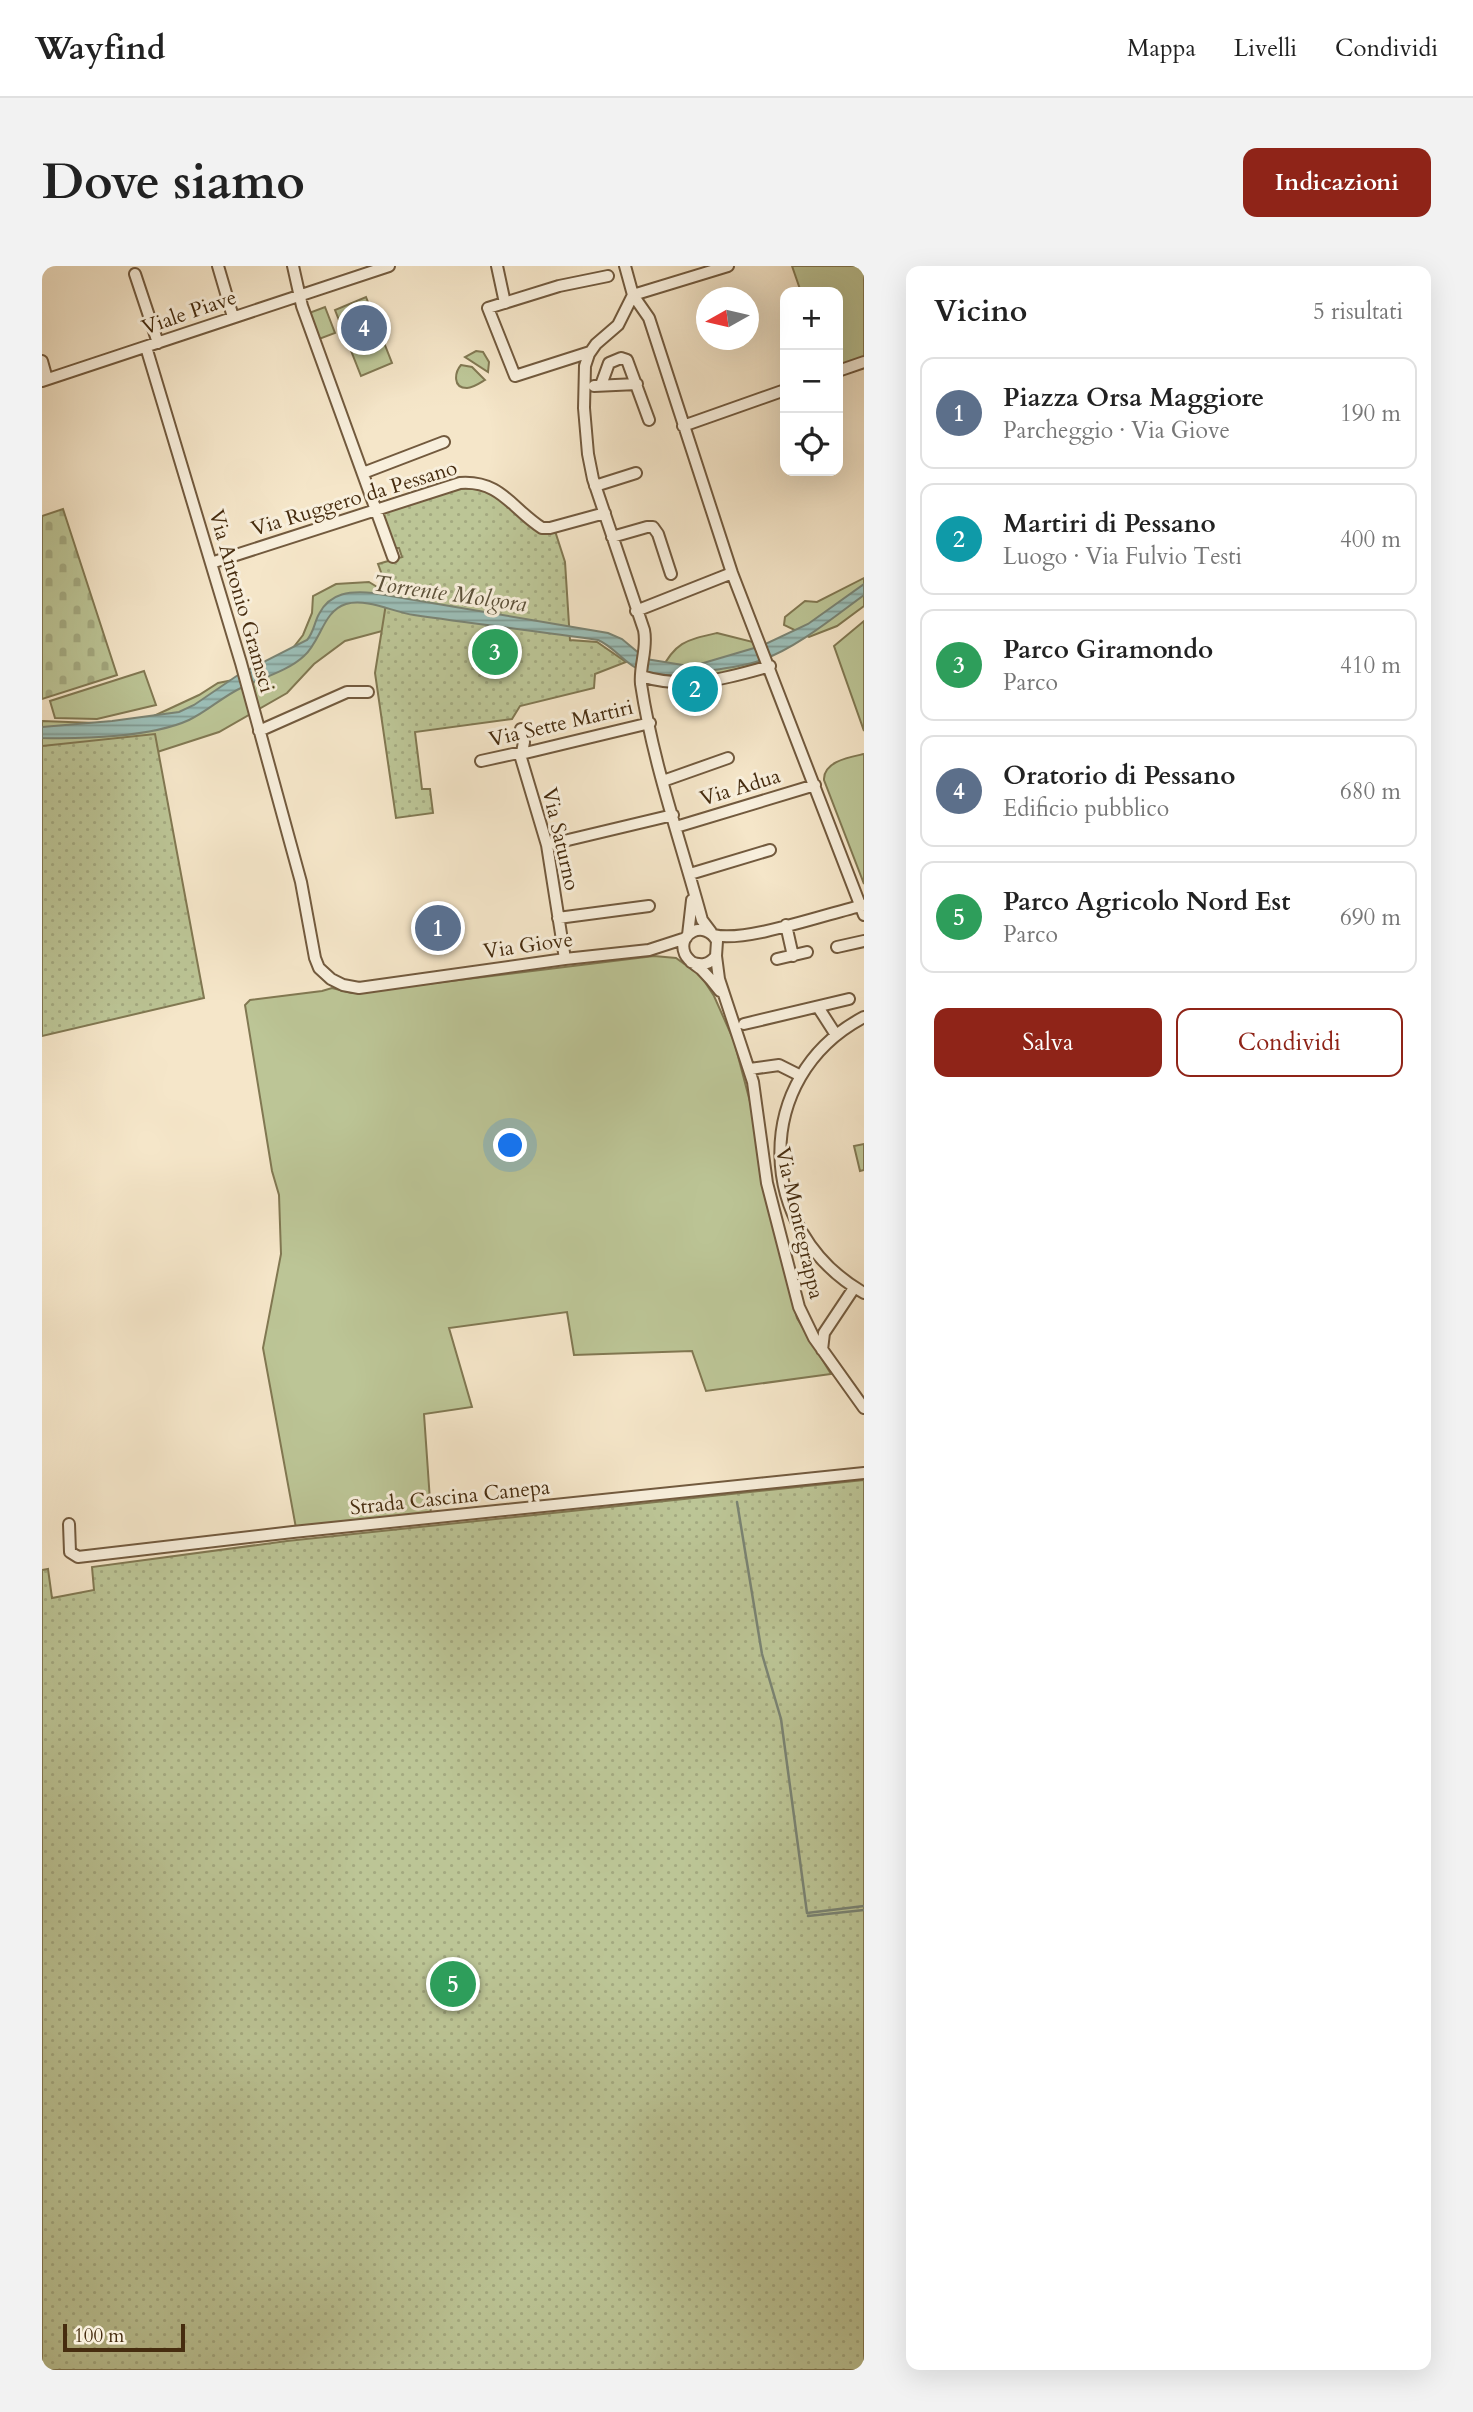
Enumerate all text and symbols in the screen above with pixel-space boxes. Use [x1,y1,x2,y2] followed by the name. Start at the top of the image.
[35,26,166,71] text: Wayfind
[1127,32,1196,65] text: Mappa
[1234,32,1297,65] text: Livelli
[1335,32,1438,65] text: Condividi
[1243,148,1431,217] button: Indicazioni
[42,149,305,216] text: Dove siamo
[138,283,240,342] street label: Viale Piave
[696,287,759,350] north arrow
[780,287,843,476] map controls
[780,287,843,350] button: +
[934,291,1027,332] text: Vicino
[1313,296,1403,327] text: 5 risultati
[341,302,387,354] pin: 4
[780,350,843,413] button: −
[1003,380,1264,415] text: Piazza Orsa Maggiore
[953,398,965,429] text: 1
[1340,398,1401,429] text: 190 m
[780,413,843,476] button: locate
[1003,415,1230,446] text: Parcheggio · Via Giove
[248,453,461,544] street label: Via Ruggero da Pessano
[201,506,282,696] street label: Via Antonio Gramsci
[1003,506,1216,541] text: Martiri di Pessano
[953,524,965,555] text: 2
[1340,524,1401,555] text: 400 m
[1003,541,1242,572] text: Luogo · Via Fulvio Testi
[371,567,529,620] water label: Torrente Molgora
[472,626,518,678] pin: 3
[1003,632,1213,667] text: Parco Giramondo
[953,650,965,681] text: 3
[1340,650,1401,681] text: 410 m
[672,663,718,715] pin: 2
[1003,667,1058,698] text: Parco
[486,693,636,754] street label: Via Sette Martiri
[1003,758,1235,793] text: Oratorio di Pessano
[696,762,784,813] street label: Via Adua
[953,776,965,807] text: 4
[1340,776,1401,807] text: 680 m
[535,785,586,893] street label: Via Saturno
[1003,793,1169,824] text: Edificio pubblico
[1003,884,1290,919] text: Parco Agricolo Nord Est
[415,902,461,954] pin: 1
[953,902,965,933] text: 5
[1340,902,1401,933] text: 690 m
[1003,919,1058,950] text: Parco
[481,925,575,966] street label: Via Giove
[934,1008,1162,1077] button: Salva
[1176,1008,1403,1077] button: Condividi
[493,1128,527,1162] your location
[768,1144,831,1302] street label: Via Montegrappa
[349,1473,551,1522] street label: Strada Cascina Canepa
[430,1958,476,2010] pin: 5
[63,2321,186,2353] scale bar
[74,2323,124,2349] text: 100 m

